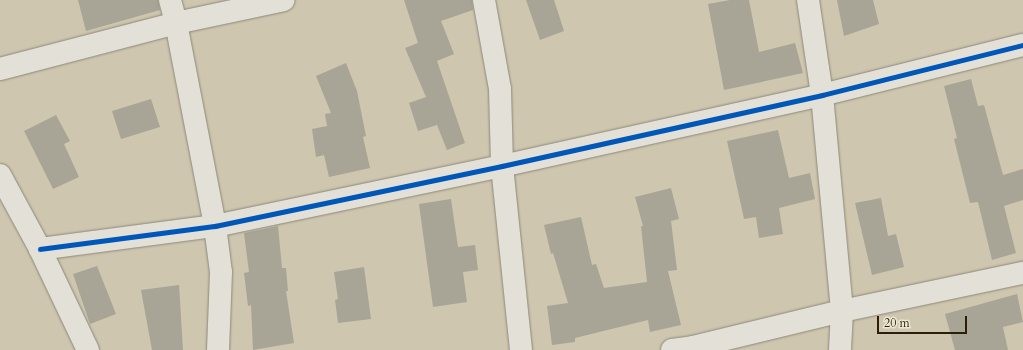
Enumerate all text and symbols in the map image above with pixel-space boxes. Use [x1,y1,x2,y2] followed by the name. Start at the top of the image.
[879,308,969,334] scale bar
[884,315,910,331] text: 20 m

